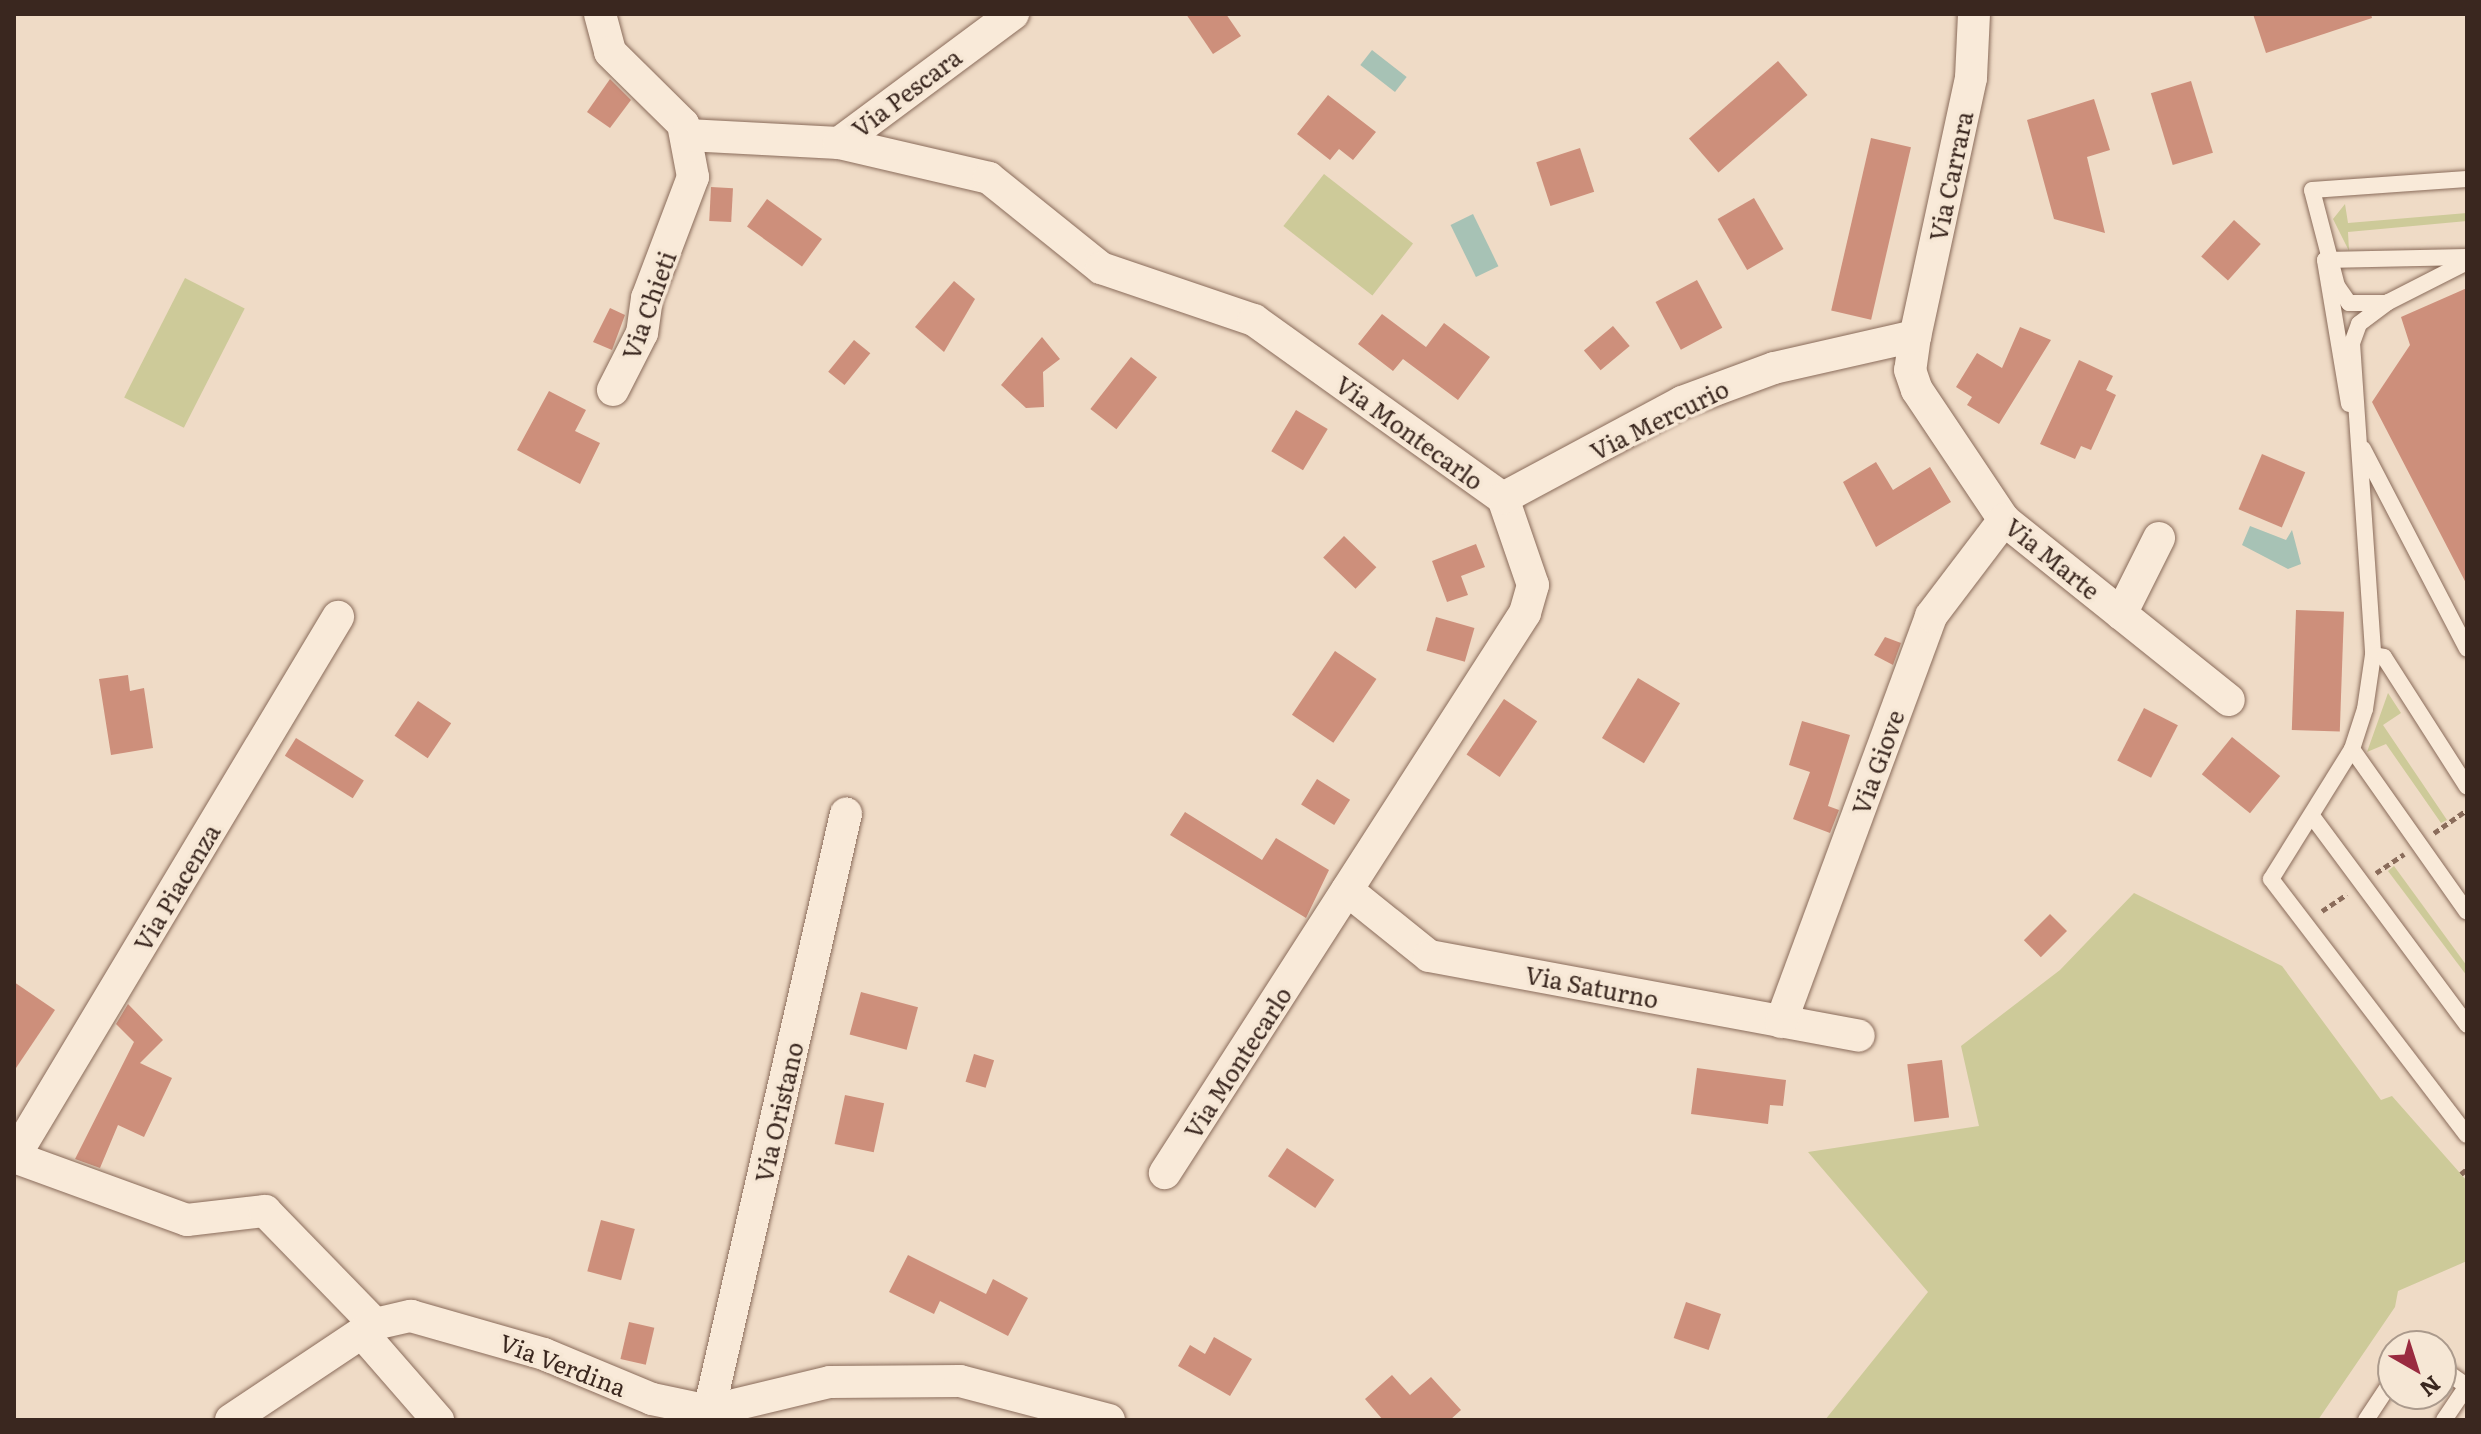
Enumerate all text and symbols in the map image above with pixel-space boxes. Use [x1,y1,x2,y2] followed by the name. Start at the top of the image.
[846,42,966,142] street label: Via Pescara
[1922,108,1978,244] street label: Via Carrara
[615,247,681,363] street label: Via Chieti
[1331,369,1489,495] street label: Via Montecarlo
[1585,373,1733,465] street label: Via Mercurio
[2000,511,2106,605] street label: Via Marte
[1845,706,1909,818] street label: Via Giove
[127,818,225,956] street label: Via Piacenza
[1523,959,1661,1013] street label: Via Saturno
[1177,981,1297,1143] street label: Via Montecarlo
[748,1039,808,1185] street label: Via Oristano
[496,1327,630,1401] street label: Via Verdina
[2377,1330,2457,1410] north arrow
[2414,1369,2449,1406] text: N

